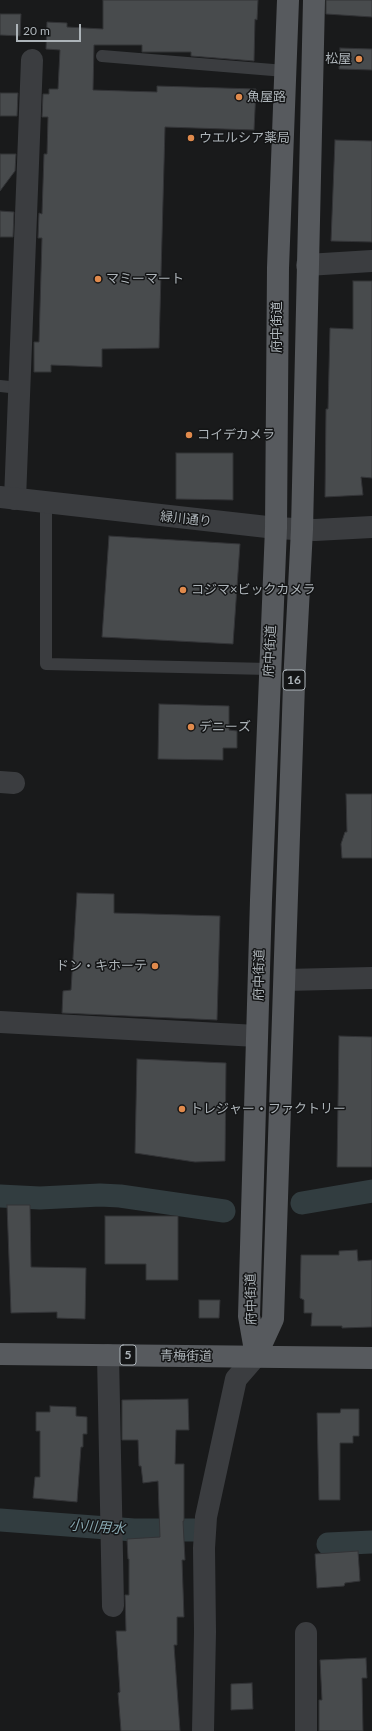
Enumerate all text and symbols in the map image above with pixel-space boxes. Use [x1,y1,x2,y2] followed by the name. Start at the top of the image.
[18,16,83,42] scale bar
[23,23,50,38] text: 20 m
[325,51,351,67] place label: 松屋
[354,54,364,64] marker: 松屋
[247,89,286,105] place label: 魚屋路
[234,92,244,102] marker: 魚屋路
[199,130,290,146] place label: ウエルシア薬局
[186,133,196,143] marker: ウエルシア薬局
[106,271,184,287] place label: マミーマート
[93,274,103,284] marker: マミーマート
[269,301,285,353] street label: 府中街道
[197,427,275,443] place label: コイデカメラ
[184,430,194,440] marker: コイデカメラ
[159,509,213,529] street label: 緑川通り
[191,582,316,598] place label: コジマ×ビックカメラ
[178,585,188,595] marker: コジマ×ビックカメラ
[261,625,279,677] street label: 府中街道
[283,670,305,690] road number: 16
[199,719,251,735] place label: デニーズ
[186,722,196,732] marker: デニーズ
[251,949,267,1001] street label: 府中街道
[56,958,147,974] place label: ドン・キホーテ
[150,961,160,971] marker: ドン・キホーテ
[190,1101,346,1117] place label: トレジャー・ファクトリー
[177,1104,187,1114] marker: トレジャー・ファクトリー
[243,1273,259,1325] street label: 府中街道
[120,1345,136,1365] road number: 5
[160,1348,212,1364] street label: 青梅街道
[68,1517,126,1537] water label: 小川用水

